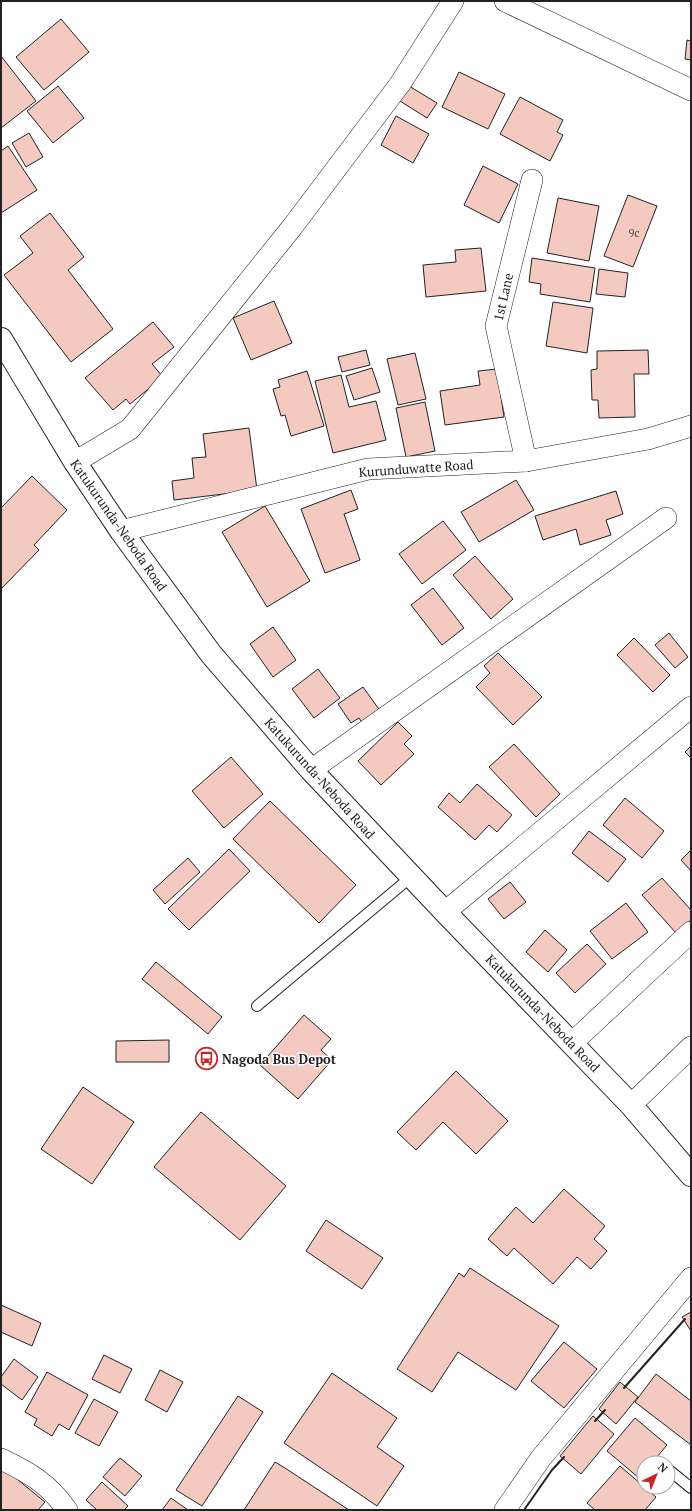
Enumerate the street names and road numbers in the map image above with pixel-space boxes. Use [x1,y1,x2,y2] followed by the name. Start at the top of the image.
[489,271,517,323] street label: 1st Lane
[67,455,171,595] street label: Katukurunda-Neboda Road
[358,455,474,481] street label: Kurunduwatte Road
[261,714,379,842] street label: Katukurunda-Neboda Road
[482,950,604,1076] street label: Katukurunda-Neboda Road

